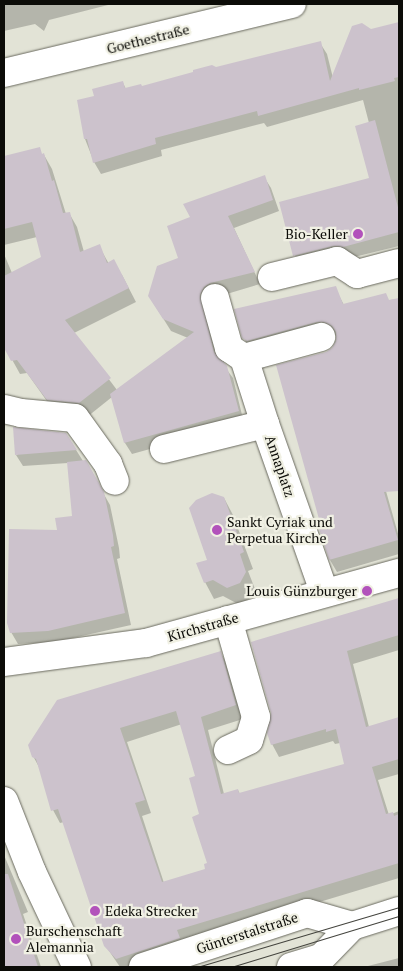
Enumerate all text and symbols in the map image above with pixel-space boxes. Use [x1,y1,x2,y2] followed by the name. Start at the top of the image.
[105,21,191,57] street label: Goethestraße
[285,226,348,242] place label: Bio-Keller
[352,228,364,240] marker: Bio-Keller
[262,433,298,499] street label: Annaplatz
[227,514,333,546] place label: Sankt Cyriak und Perpetua Kirche
[211,524,223,536] marker: Sankt Cyriak und Perpetua Kirche
[246,583,357,599] place label: Louis Günzburger
[361,585,373,597] marker: Louis Günzburger
[166,609,240,645] street label: Kirchstraße
[105,903,197,919] place label: Edeka Strecker
[89,905,101,917] marker: Edeka Strecker
[194,909,300,957] street label: Günterstalstraße
[26,923,122,956] place label: Burschenschaft Alemannia
[10,933,22,945] marker: Burschenschaft Alemannia

